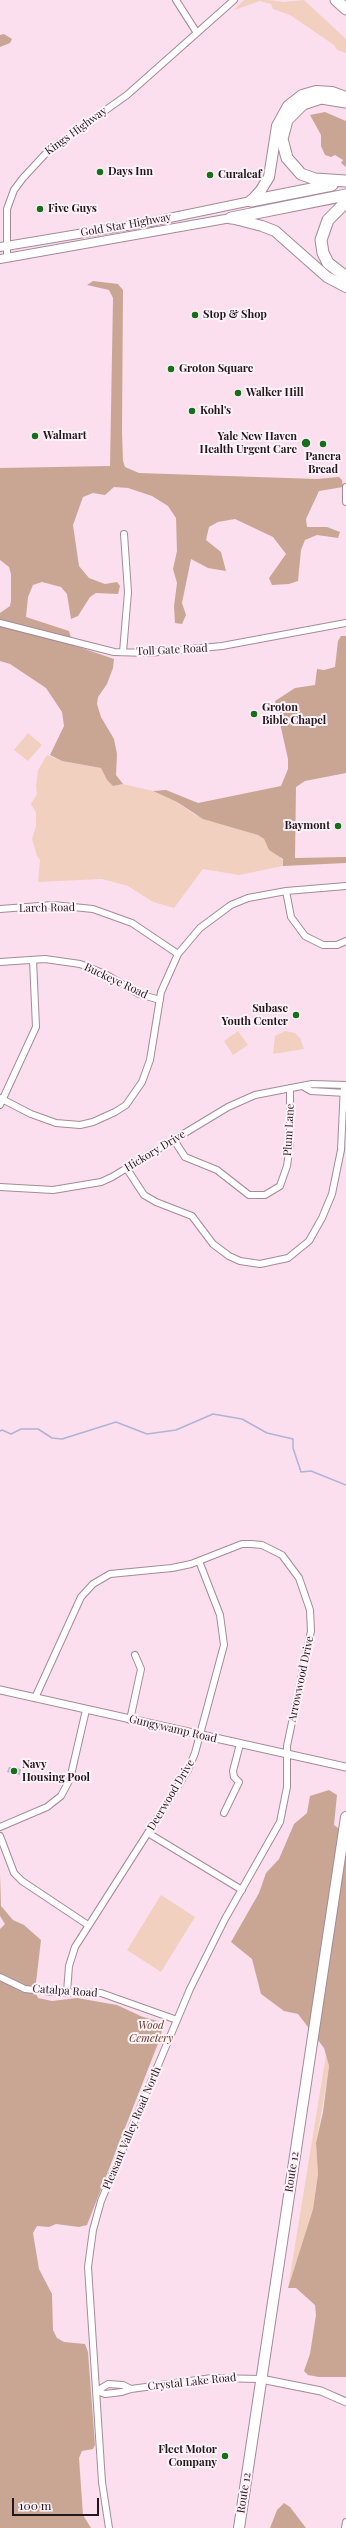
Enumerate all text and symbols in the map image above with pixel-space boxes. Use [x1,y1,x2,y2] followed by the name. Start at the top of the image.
[42,104,110,158] street label: Kings Highway
[108,165,153,179] place label: Days Inn
[95,167,105,177] marker: Days Inn
[218,168,262,182] place label: Curaleaf
[205,170,215,180] marker: Curaleaf
[48,202,97,216] place label: Five Guys
[35,204,45,214] marker: Five Guys
[80,211,172,239] street label: Gold Star Highway
[203,308,267,322] place label: Stop & Shop
[190,310,200,320] marker: Stop & Shop
[179,362,253,376] place label: Groton Square
[166,364,176,374] marker: Groton Square
[246,386,304,400] place label: Walker Hill
[233,388,243,398] marker: Walker Hill
[200,404,231,418] place label: Kohl's
[187,406,197,416] marker: Kohl's
[43,429,87,443] place label: Walmart
[200,430,297,456] place label: Yale New Haven Health Urgent Care
[30,431,40,441] marker: Walmart
[300,437,312,449] marker: Yale New Haven Health Urgent Care
[318,439,328,449] marker: Panera Bread
[305,450,341,476] place label: Panera Bread
[136,642,208,658] street label: Toll Gate Road
[262,701,326,727] place label: Groton Bible Chapel
[249,709,259,719] marker: Groton Bible Chapel
[285,819,330,833] place label: Baymont
[333,821,343,831] marker: Baymont
[19,901,75,915] street label: Larch Road
[82,961,150,1001] street label: Buckeye Road
[222,1002,288,1028] place label: Subase Youth Center
[291,1010,301,1020] marker: Subase Youth Center
[281,1103,297,1157] street label: Plum Lane
[122,1128,188,1174] street label: Hickory Drive
[285,1635,317,1723] street label: Arrowwood Drive
[128,1712,218,1746] street label: Gungywamp Road
[145,1757,197,1833] street label: Deerwood Drive
[22,1758,90,1784] place label: Navy Housing Pool
[9,1766,19,1776] marker: Navy Housing Pool
[32,1982,98,2000] street label: Catalpa Road
[129,2019,173,2045] park label: Wood Cemetery
[100,2065,164,2191] street label: Pleasant Valley Road North
[282,2151,302,2193] street label: Route 12
[147,2371,237,2393] street label: Crystal Lake Road
[158,2443,217,2469] place label: Fleet Motor Company
[220,2451,230,2461] marker: Fleet Motor Company
[234,2472,254,2514] street label: Route 12
[14,2490,101,2516] scale bar
[19,2497,51,2513] text: 100 m

